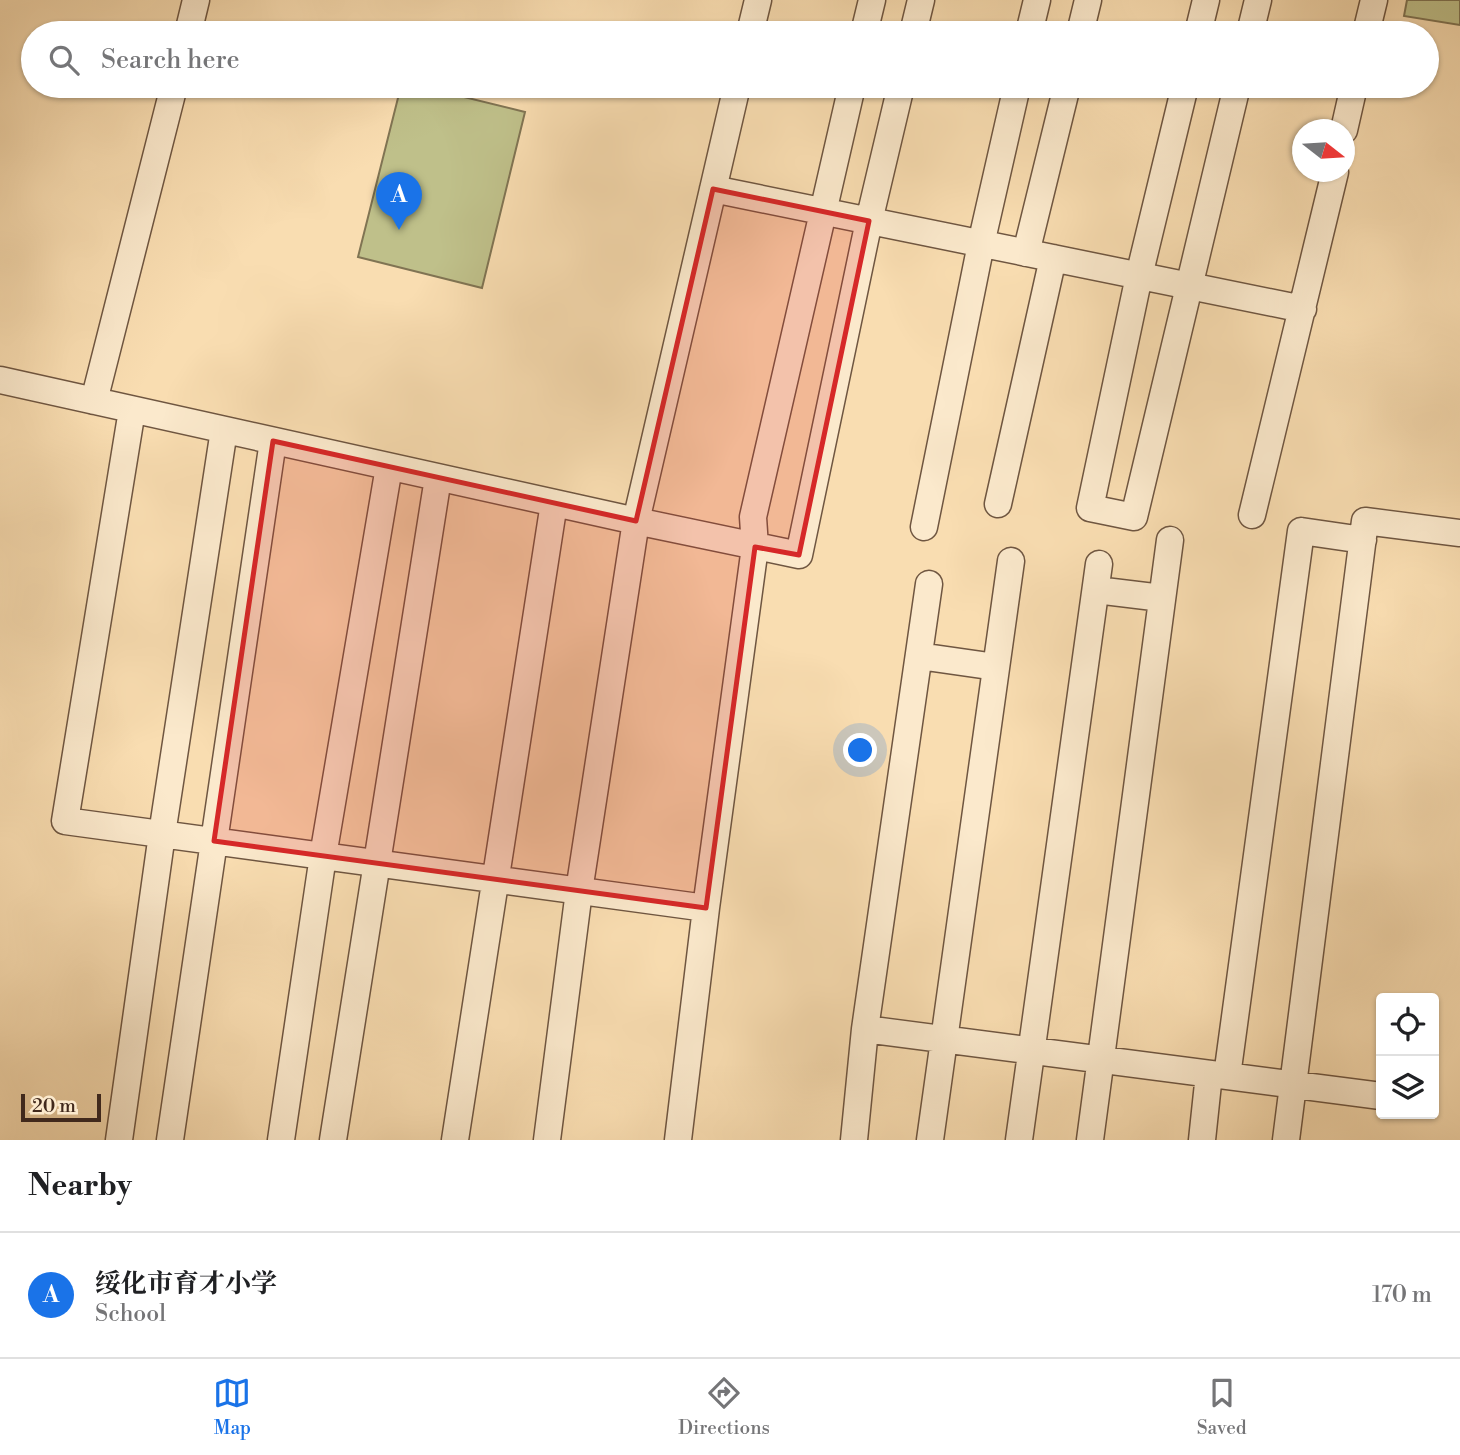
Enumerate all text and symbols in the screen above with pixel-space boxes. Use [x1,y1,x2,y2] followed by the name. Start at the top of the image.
[21,21,1439,98] search box
[45,41,83,79] icon: search
[101,44,240,76] text: Search here
[1292,119,1355,182] north arrow
[376,172,422,230] pin: A
[843,733,877,767] your location
[1376,993,1439,1119] map controls
[1376,993,1439,1056] button: locate
[1376,1056,1439,1119] button: layers
[21,1091,102,1123] scale bar
[32,1094,76,1118] text: 20 m
[28,1167,132,1205] text: Nearby
[95,1268,277,1300] text: 绥化市育才小学
[43,1281,59,1309] text: A
[1372,1281,1432,1309] text: 170 m
[95,1300,166,1328] text: School
[213,1374,251,1440] tab: Map
[678,1374,770,1440] tab: Directions
[1197,1374,1247,1440] tab: Saved

